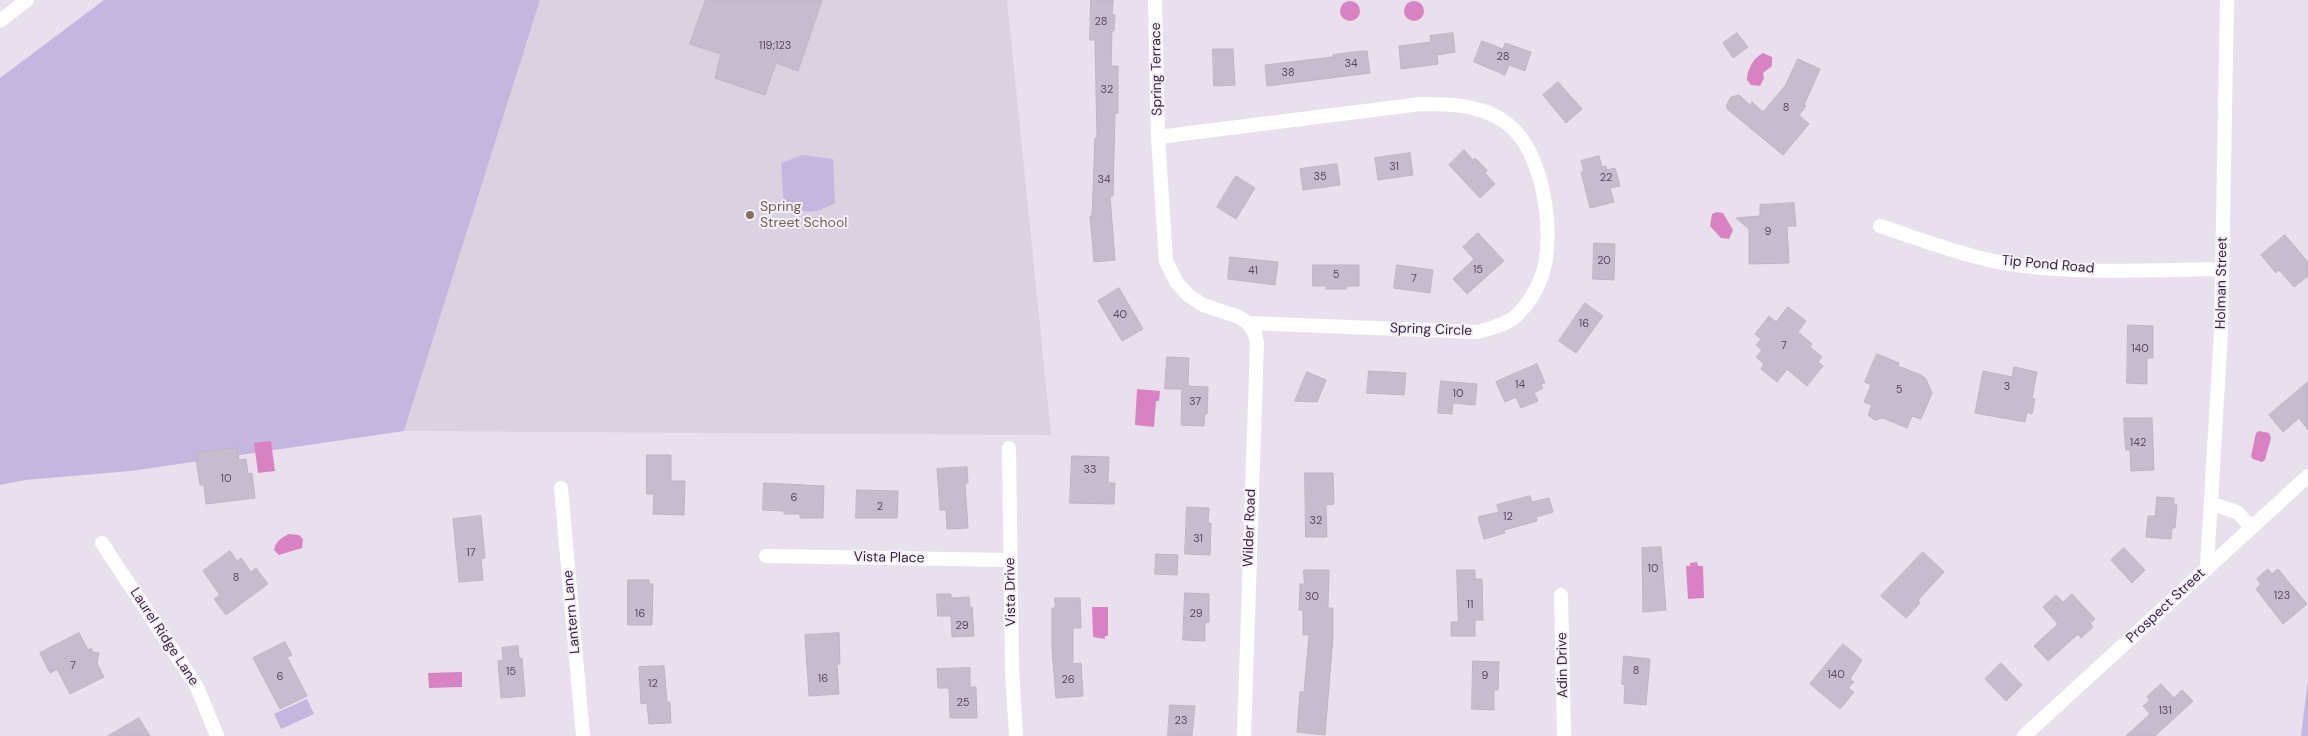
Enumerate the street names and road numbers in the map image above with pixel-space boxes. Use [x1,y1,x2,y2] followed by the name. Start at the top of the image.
[1148,22,1166,116] street label: Spring Terrace
[2213,237,2231,329] street label: Holman Street
[2001,253,2095,277] street label: Tip Pond Road
[1390,320,1472,340] street label: Spring Circle
[1240,489,1260,567] street label: Wilder Road
[853,549,925,567] street label: Vista Place
[1002,557,1020,627] street label: Vista Drive
[2123,565,2209,647] street label: Prospect Street
[560,569,584,655] street label: Lantern Lane
[126,585,202,689] street label: Laurel Ridge Lane
[1554,632,1572,698] street label: Adin Drive

